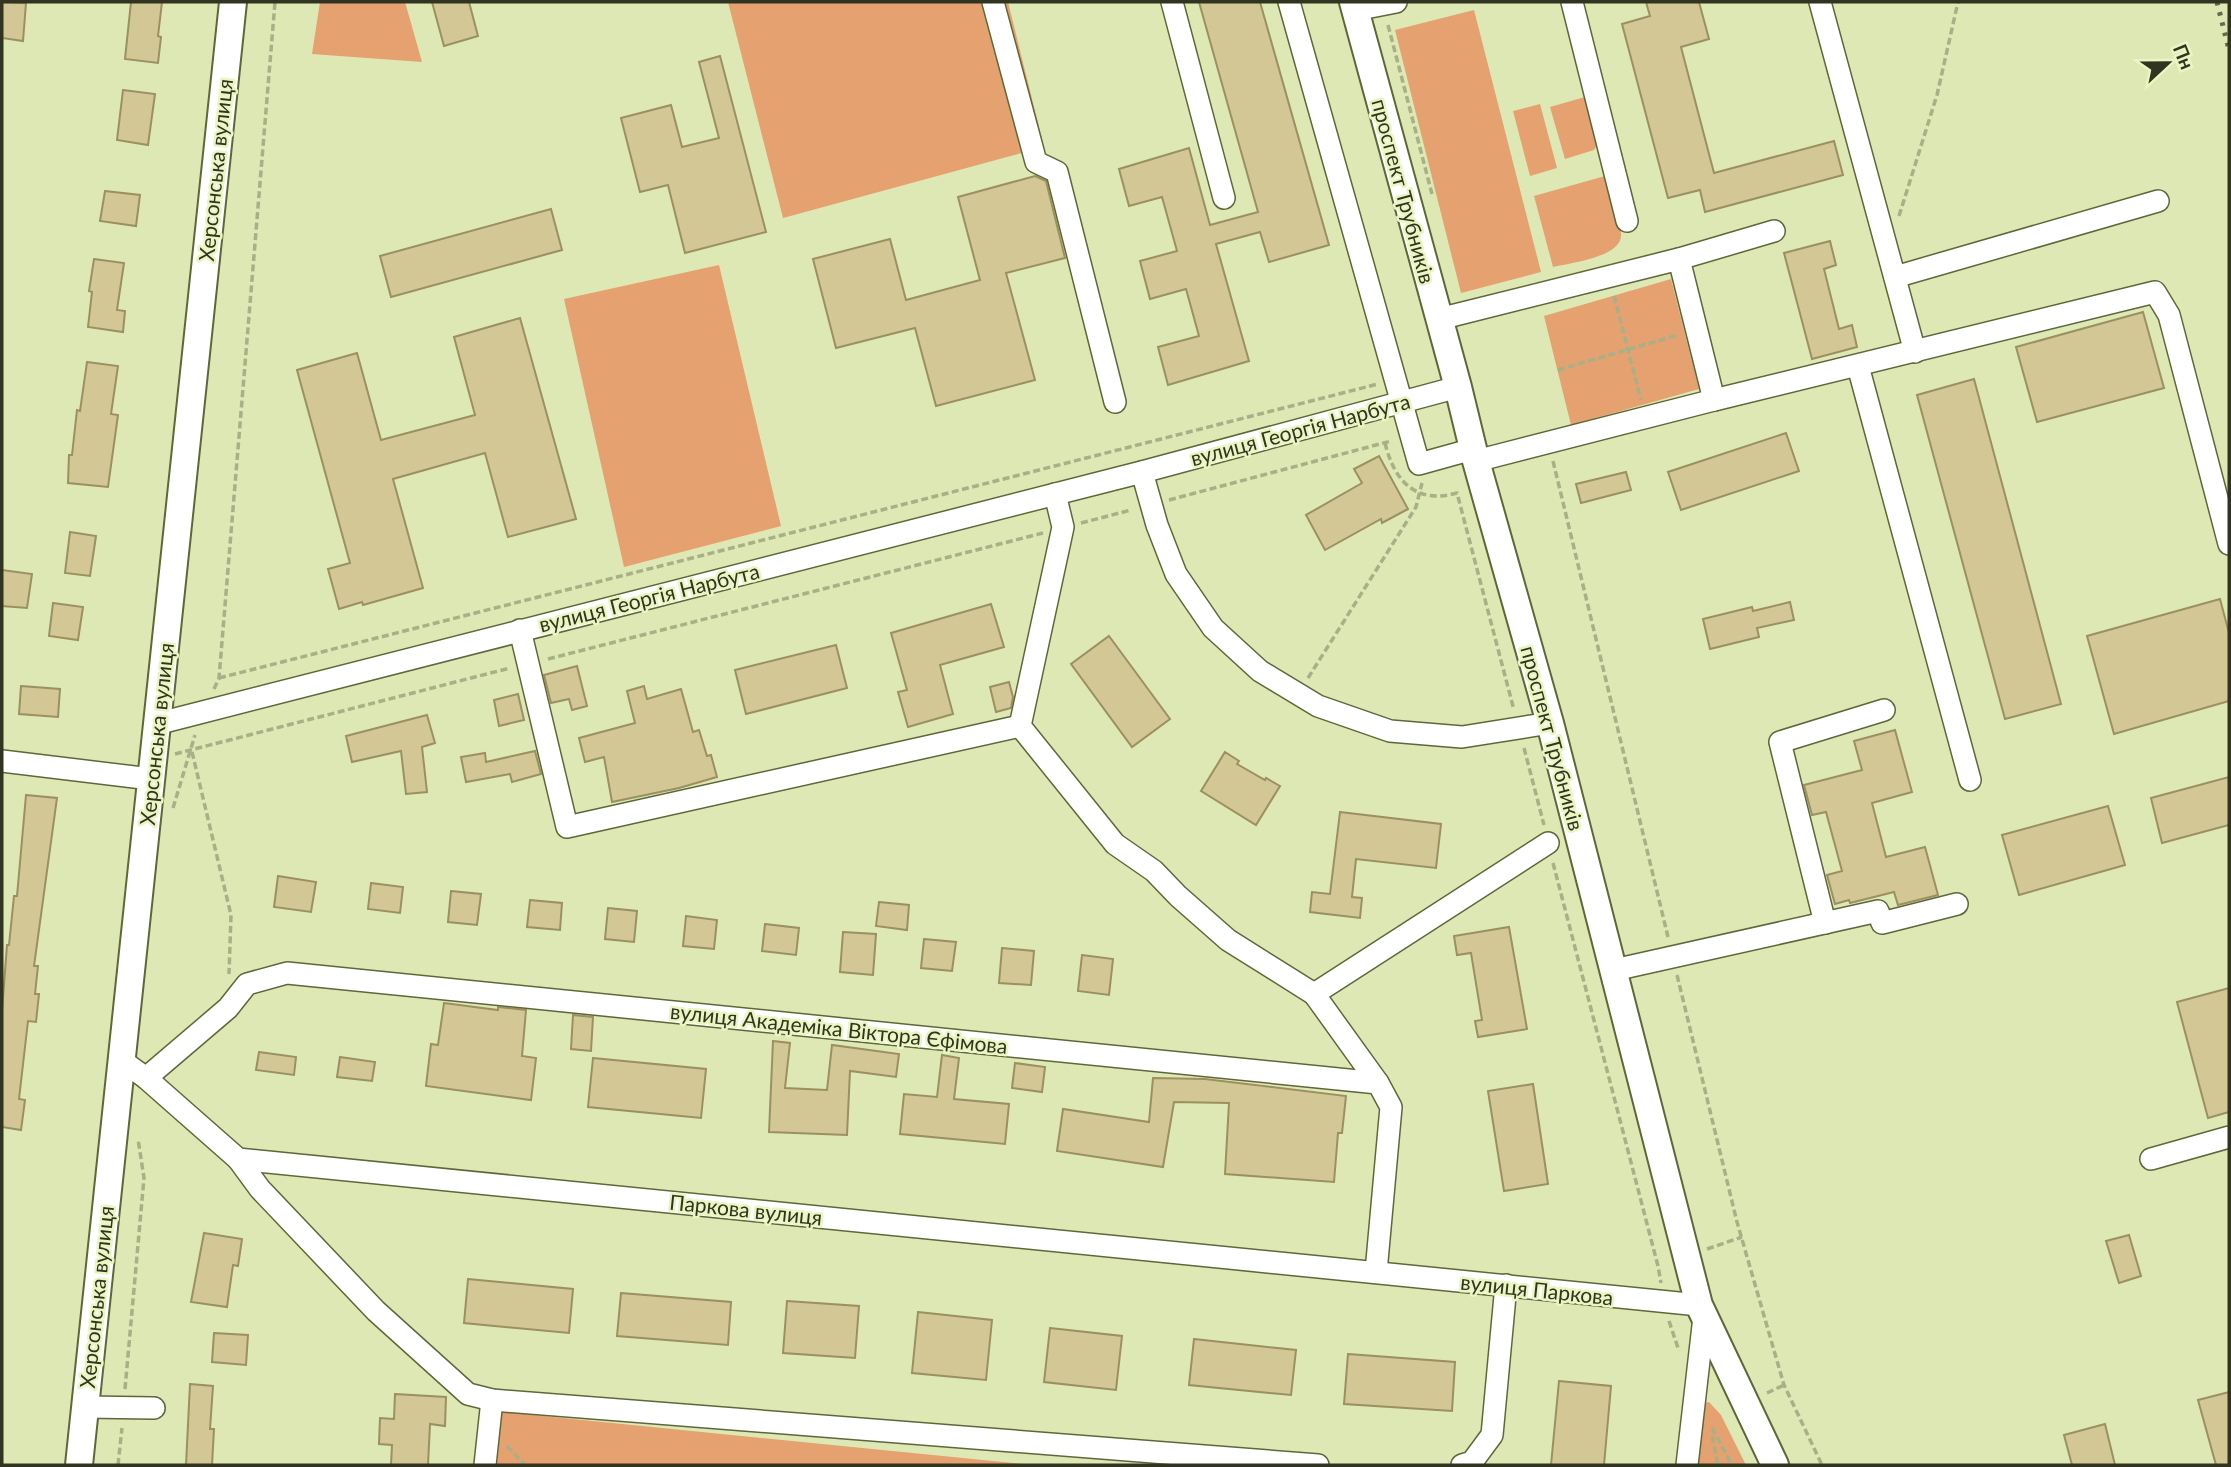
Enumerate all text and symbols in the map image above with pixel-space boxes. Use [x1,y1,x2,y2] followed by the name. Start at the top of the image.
[2133,28,2203,98] north arrow
[2169,41,2200,72] text: Пн
[193,77,237,263] street label: Херсонська вулиця
[1367,96,1441,286] street label: проспект Трубників
[1188,388,1412,470] street label: вулиця Георгія Нарбута
[536,558,762,636] street label: вулиця Георгія Нарбута
[134,641,178,827] street label: Херсонська вулиця
[1516,643,1590,833] street label: проспект Трубників
[669,998,1009,1058] street label: вулиця Академіка Віктора Єфімова
[668,1189,824,1229] street label: Паркова вулиця
[74,1204,118,1390] street label: Херсонська вулиця
[1459,1269,1615,1309] street label: вулиця Паркова

